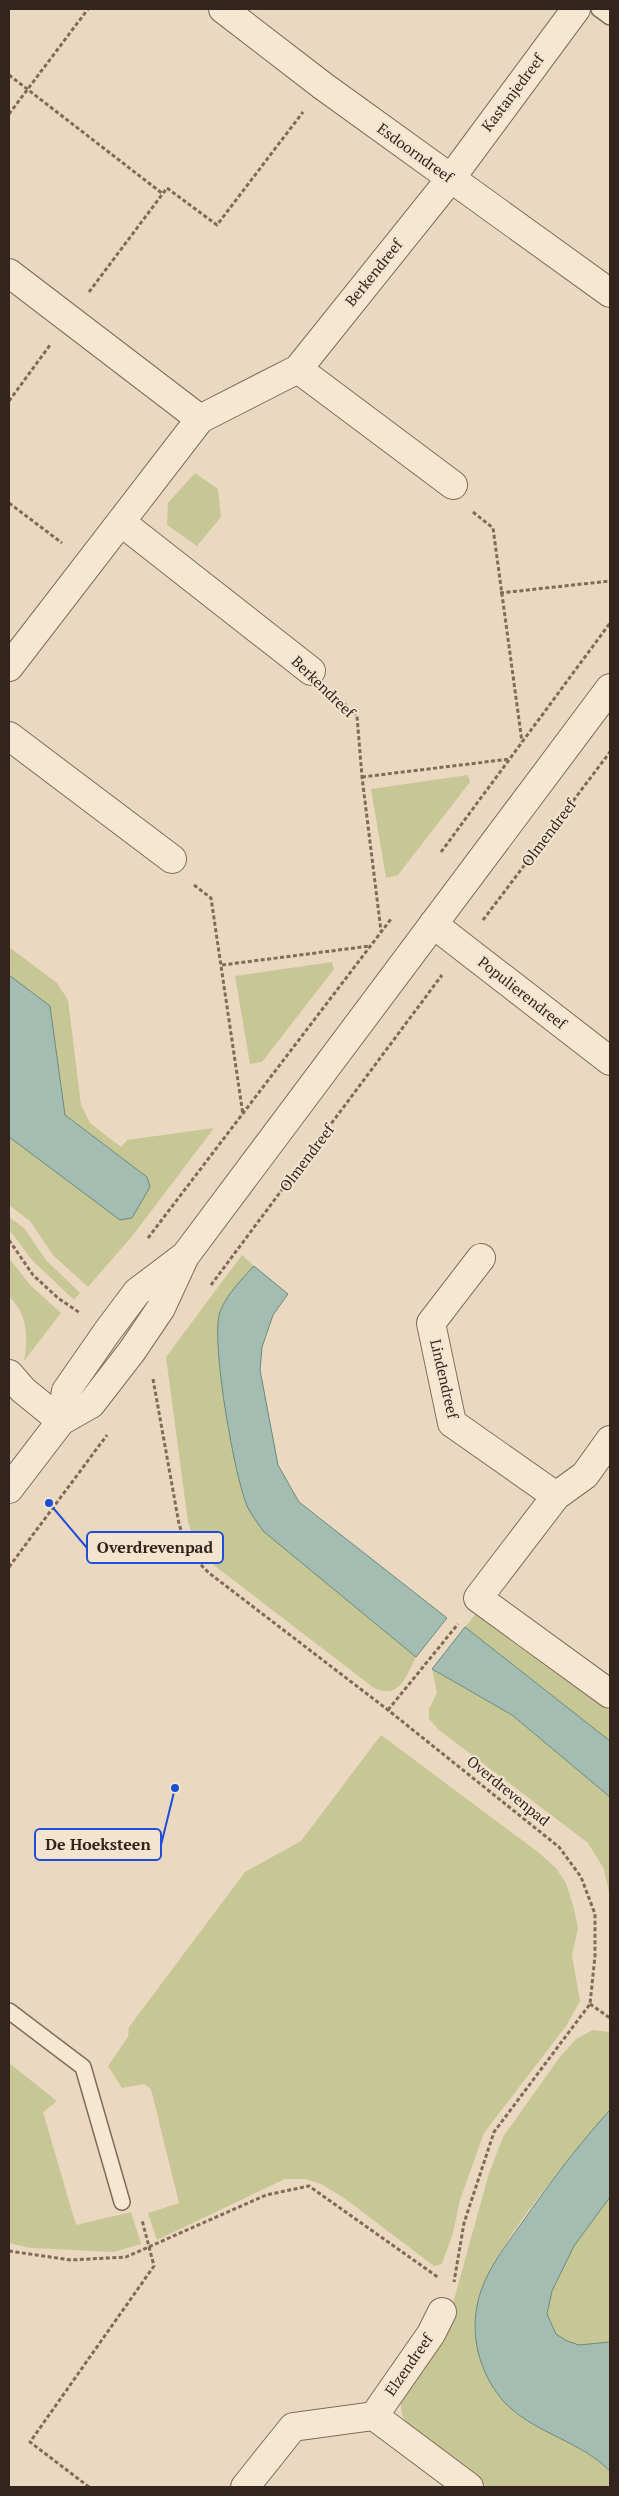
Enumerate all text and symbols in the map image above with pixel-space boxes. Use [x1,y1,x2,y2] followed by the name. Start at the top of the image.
[477,49,548,135] street label: Kastanjedreef
[374,118,458,187] street label: Esdoorndreef
[340,234,407,310] street label: Berkendreef
[288,651,360,722] street label: Berkendreef
[516,794,581,870] street label: Olmendreef
[474,951,572,1034] street label: Populierendreef
[274,1119,339,1195] street label: Olmendreef
[426,1337,464,1421] street label: Lindendreef
[87,1532,223,1563] callout: Overdrevenpad
[97,1536,214,1558] text: Overdrevenpad
[463,1751,554,1830] street label: Overdrevenpad
[35,1829,161,1860] callout: De Hoeksteen
[45,1833,151,1855] text: De Hoeksteen
[380,2329,437,2399] street label: Elzendreef

